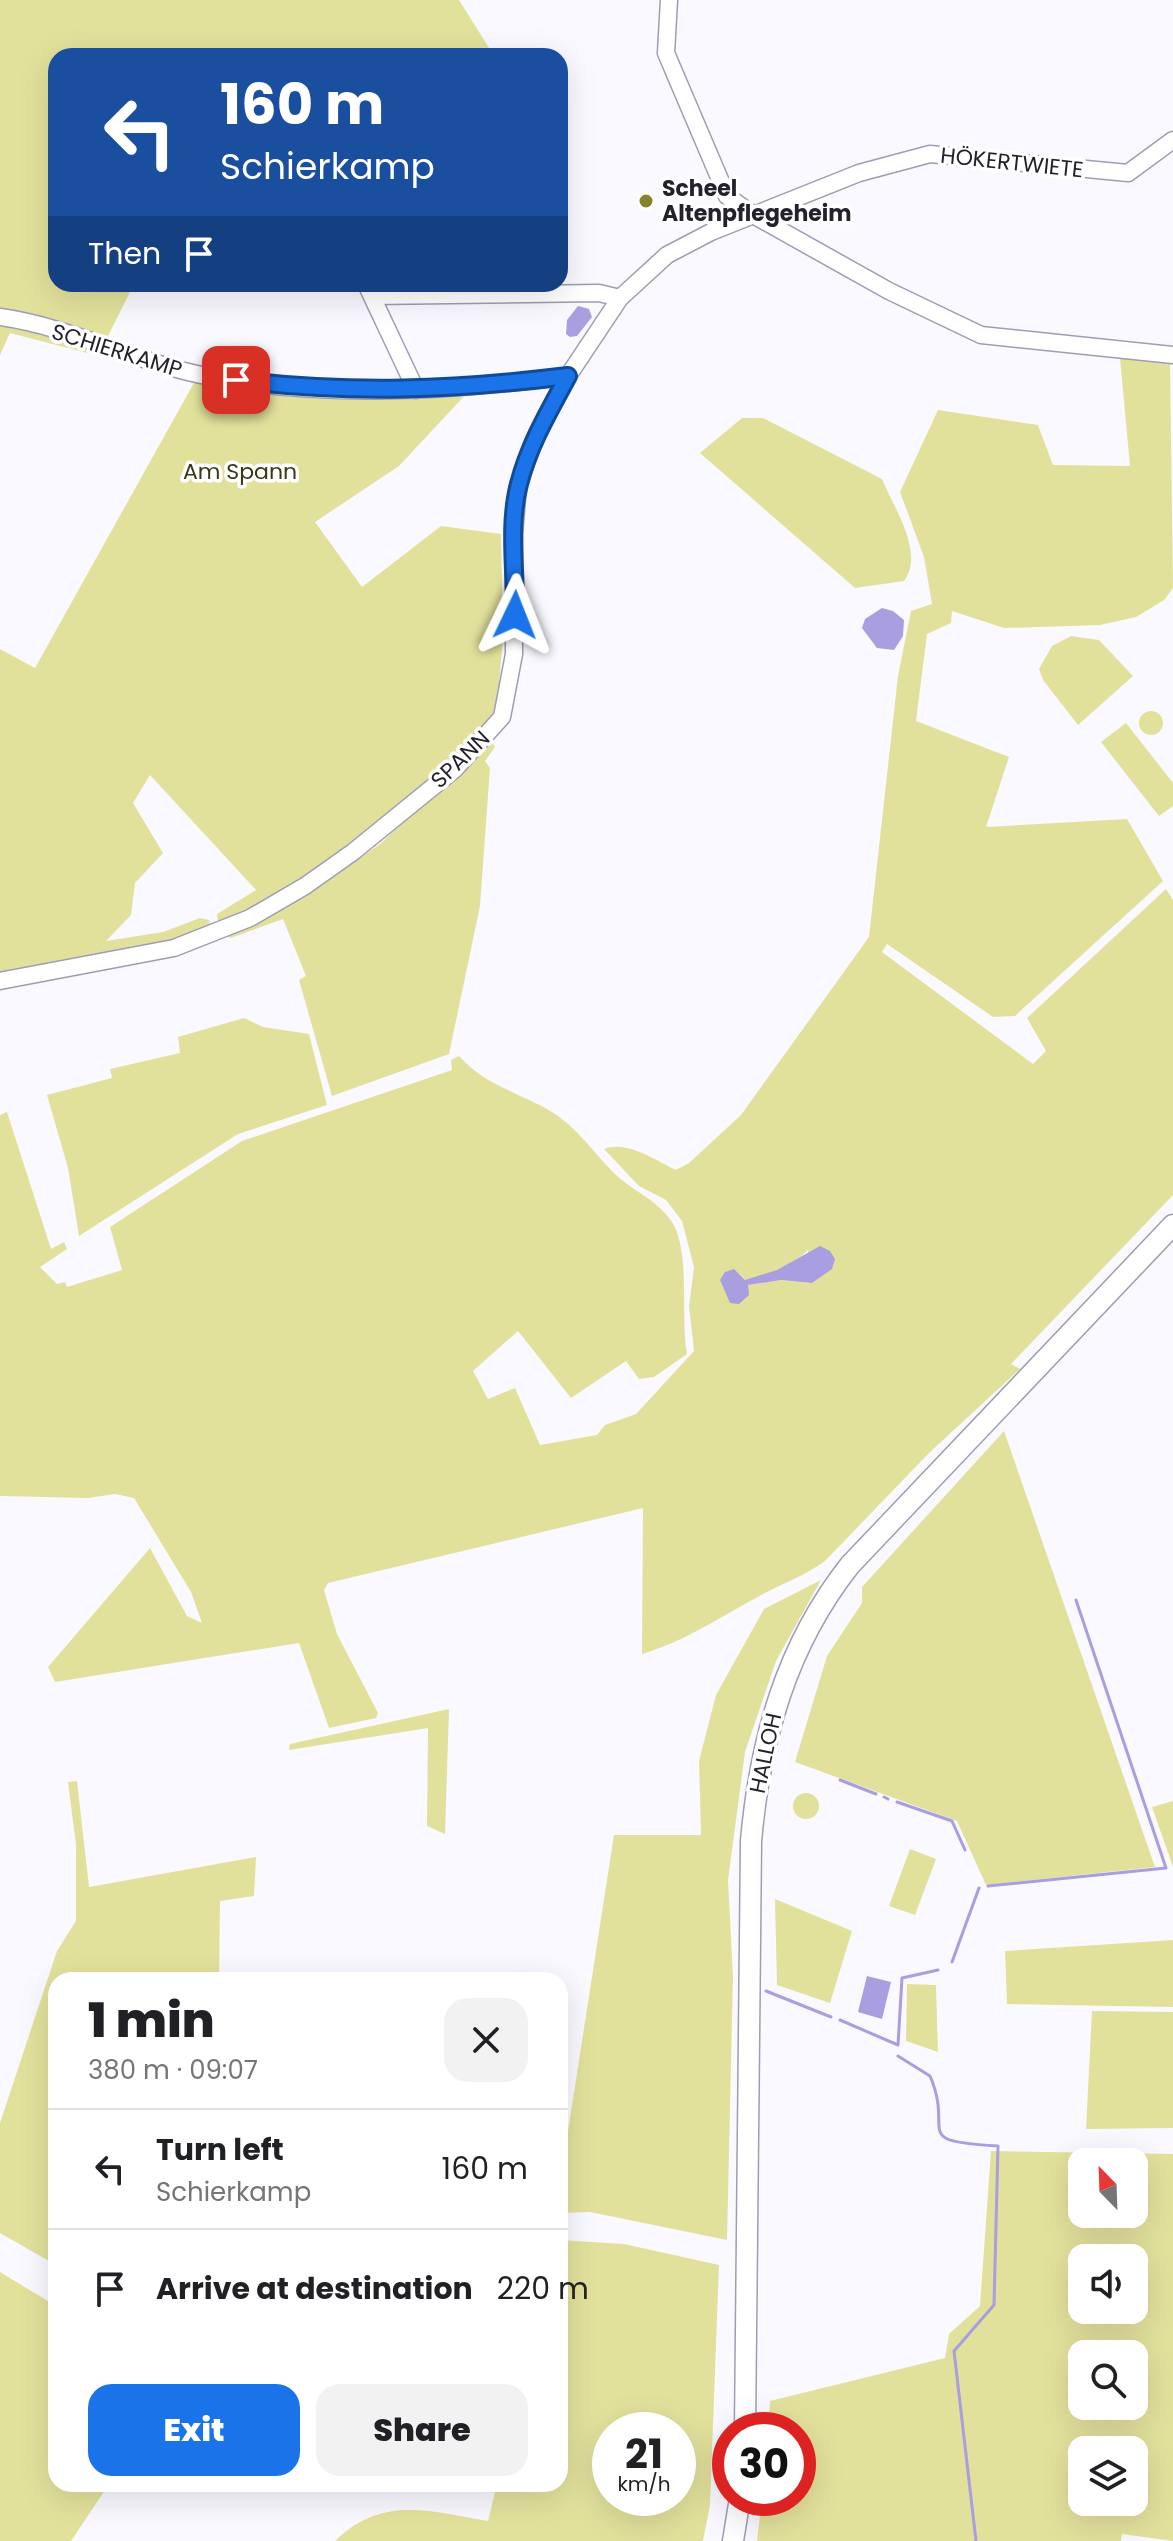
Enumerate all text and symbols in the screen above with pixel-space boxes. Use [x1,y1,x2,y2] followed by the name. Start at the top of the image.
[220,65,384,144] text: 160 m
[88,80,192,184] icon: left
[939,140,1085,185] street label: HÖKERTWIETE
[220,141,435,192] text: Schierkamp
[662,173,852,229] place label: Scheel Altenpflegeheim
[637,192,655,210] marker: Scheel Altenpflegeheim
[88,232,161,275] text: Then
[177,232,221,276] icon: arrive
[48,316,186,385] street label: SCHIERKAMP
[202,346,270,414] pin
[214,358,258,402] icon: arrive
[183,456,297,487] park label: Am Spann
[473,573,557,657] position arrow
[424,723,497,795] street label: SPANN
[742,1710,789,1796] street label: HALLOH
[88,1987,215,2054] text: 1 min
[444,1998,528,2082] button: close
[88,2052,258,2088] text: 380 m · 09:07
[156,2128,284,2171] text: Turn left
[88,2147,132,2191] icon: left
[442,2147,528,2190] text: 160 m
[1068,2148,1148,2228] north arrow
[1068,2148,1148,2516] map controls
[156,2174,311,2210] text: Schierkamp
[1068,2244,1148,2324] button: sound
[88,2267,132,2311] icon: arrive
[156,2267,473,2310] text: Arrive at destination
[497,2267,589,2310] text: 220 m
[1068,2340,1148,2420] button: search
[88,2384,300,2476] button: Exit
[316,2384,528,2476] button: Share
[712,2412,816,2516] speed limit sign: 30
[625,2426,663,2482] text: 21
[1068,2436,1148,2516] button: layers
[617,2470,671,2498] text: km/h

